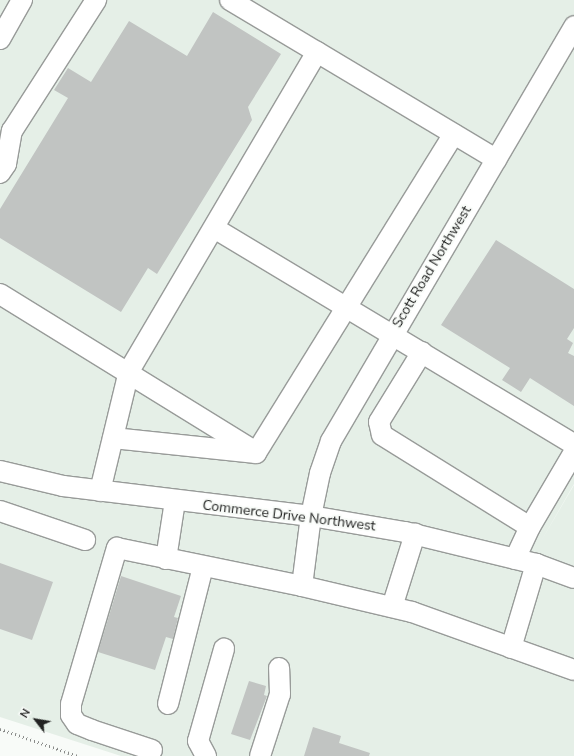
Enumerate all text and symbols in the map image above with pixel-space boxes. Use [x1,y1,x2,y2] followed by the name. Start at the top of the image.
[389,203,475,331] street label: Scott Road Northwest
[202,497,376,535] street label: Commerce Drive Northwest
[16,700,56,740] north arrow
[17,706,34,721] text: N

